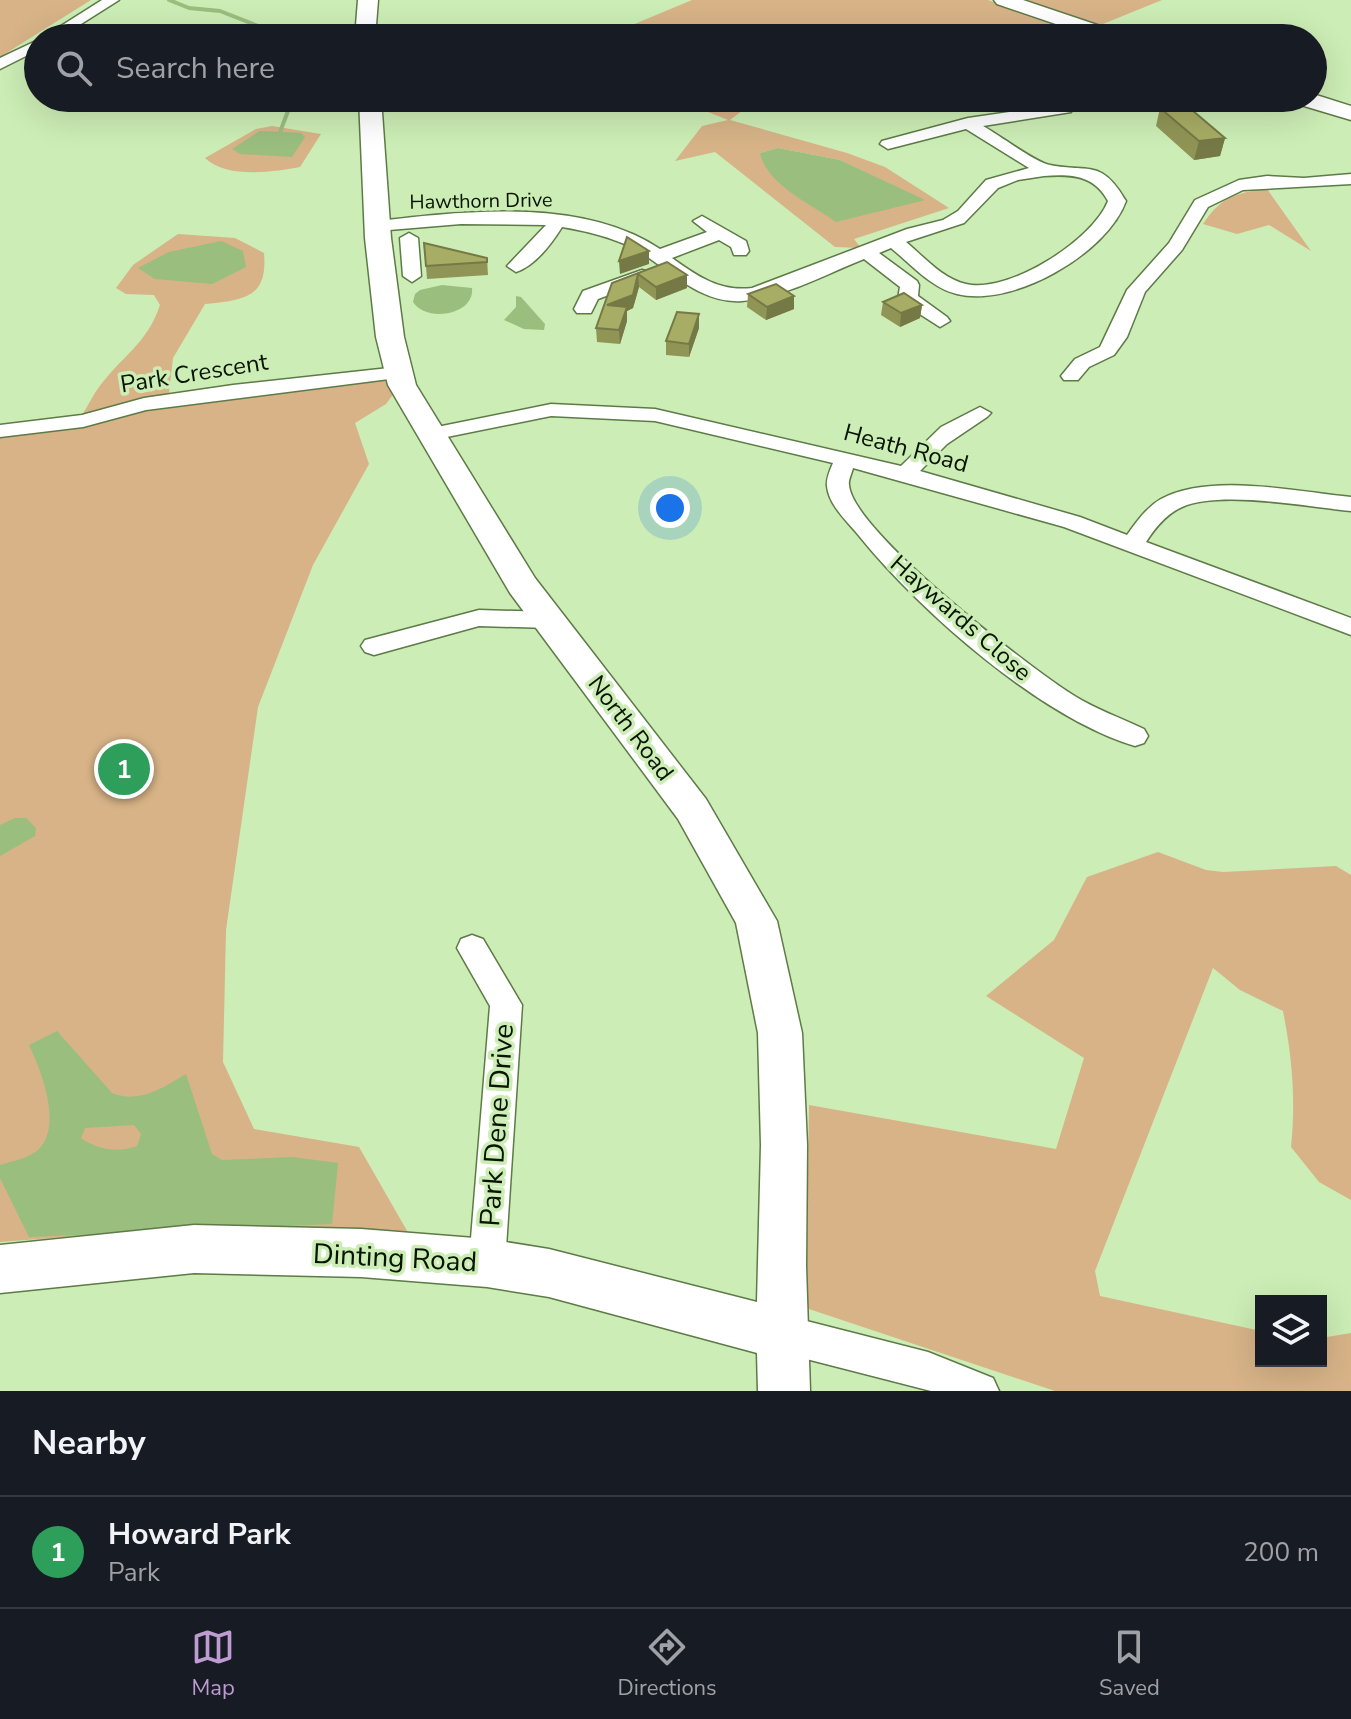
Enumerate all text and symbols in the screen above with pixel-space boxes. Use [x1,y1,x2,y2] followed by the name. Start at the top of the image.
[24,24,1327,112] search box
[52,46,96,90] icon: search
[116,48,275,89] text: Search here
[409,186,553,216] street label: Hawthorn Drive
[118,345,271,400] street label: Park Crescent
[840,416,972,480] street label: Heath Road
[650,488,690,528] your location
[884,548,1038,688] street label: Haywards Close
[581,669,681,787] street label: North Road
[98,739,150,799] pin: 1
[471,1022,523,1228] street label: Park Dene Drive
[312,1235,478,1281] street label: Dinting Road
[1255,1295,1327,1367] map controls
[1255,1295,1327,1367] button: layers
[32,1420,146,1466] text: Nearby
[108,1514,291,1555] text: Howard Park
[50,1535,66,1570] text: 1
[1243,1535,1319,1570] text: 200 m
[108,1555,160,1590] text: Park
[191,1625,235,1703] tab: Map
[618,1625,717,1703] tab: Directions
[1099,1625,1160,1703] tab: Saved

